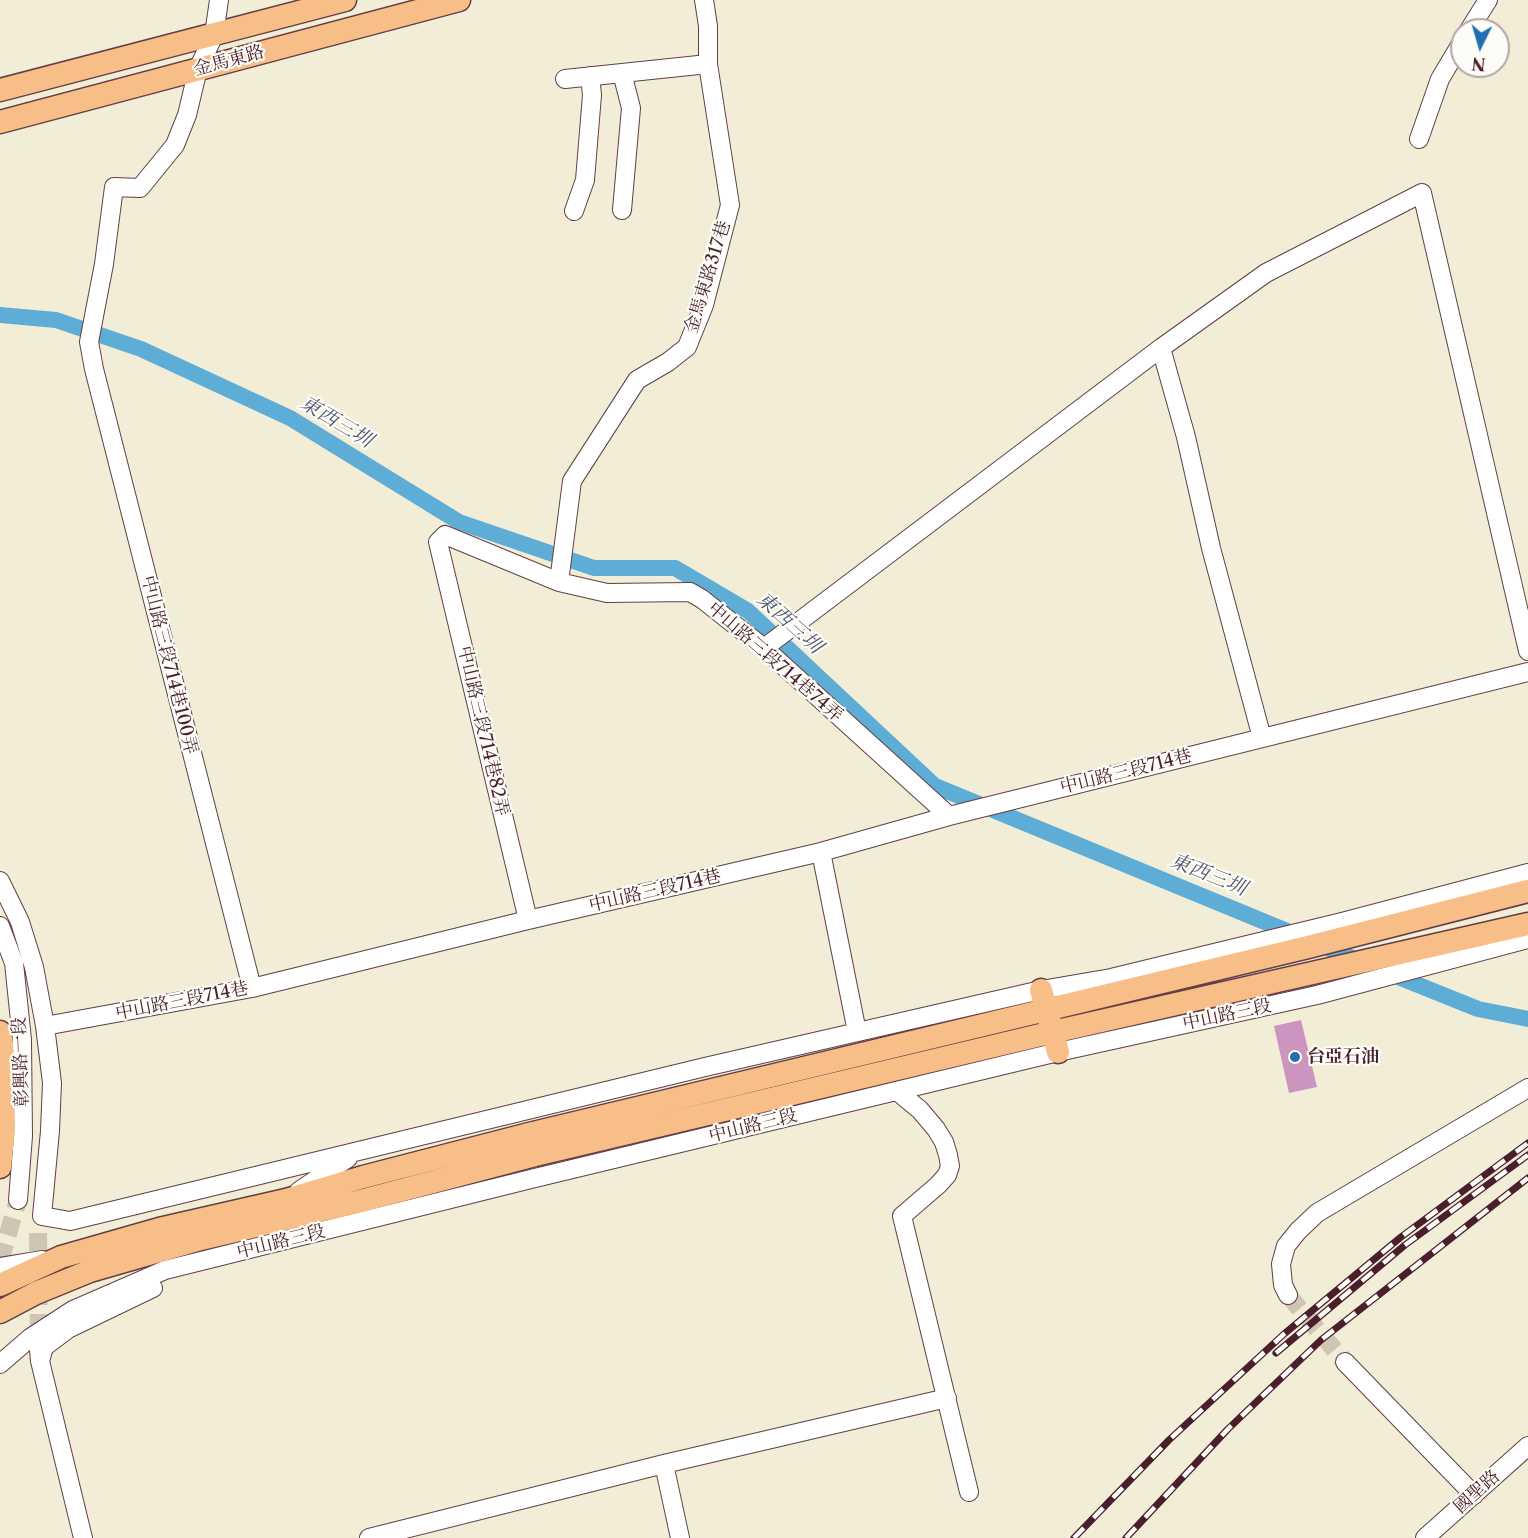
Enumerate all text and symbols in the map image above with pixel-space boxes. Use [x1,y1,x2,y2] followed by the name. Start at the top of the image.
[1450,18,1510,78] north arrow
[191,41,267,81] street label: 金馬東路
[1471,53,1486,75] text: N
[681,218,735,336] street label: 金馬東路317巷
[296,391,376,453] water label: 東西三圳
[136,573,202,757] street label: 中山路三段714巷100弄
[751,587,827,659] water label: 東西三圳
[703,598,847,726] street label: 中山路三段714巷74弄
[453,644,513,818] street label: 中山路三段714巷82弄
[1058,745,1194,799] street label: 中山路三段714巷
[1166,849,1250,901] water label: 東西三圳
[587,865,723,917] street label: 中山路三段714巷
[114,978,250,1024] street label: 中山路三段714巷
[1181,995,1273,1035] street label: 中山路三段
[9,1017,33,1107] street label: 彰興路一段
[1307,1046,1379,1068] place label: 台亞石油
[1288,1050,1302,1064] marker: 台亞石油
[707,1105,799,1147] street label: 中山路三段
[235,1221,327,1263] street label: 中山路三段
[1450,1466,1504,1518] street label: 國聖路

